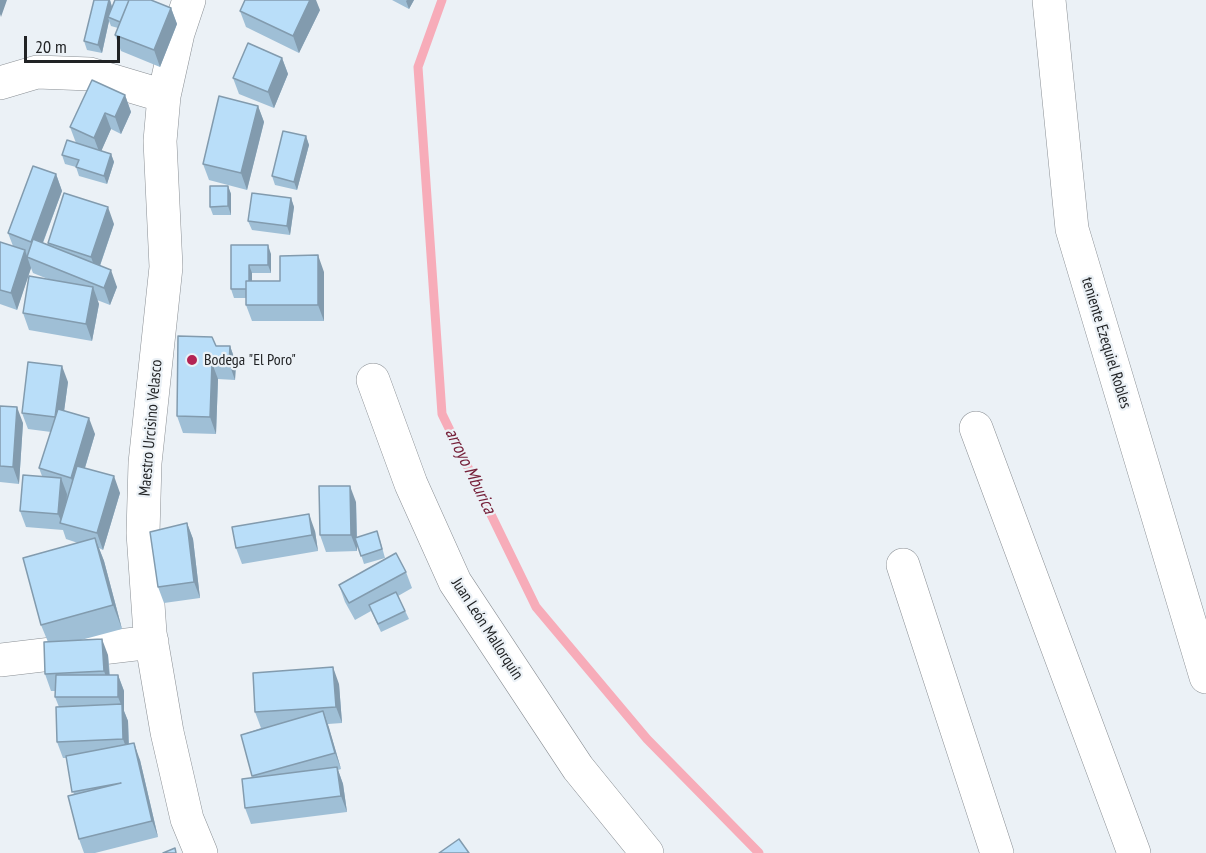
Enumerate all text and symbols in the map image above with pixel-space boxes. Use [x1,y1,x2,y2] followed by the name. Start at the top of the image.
[27,24,123,62] scale bar
[35,35,67,58] text: 20 m
[1077,275,1135,411] street label: teniente Ezequiel Robles
[204,350,296,370] place label: Bodega "El Poro"
[185,353,199,367] marker: Bodega "El Poro"
[135,359,167,497] street label: Maestro Urcisino Velasco
[440,425,500,517] water label: arroyo Mburica
[447,575,527,683] street label: Juan León Mallorquín

